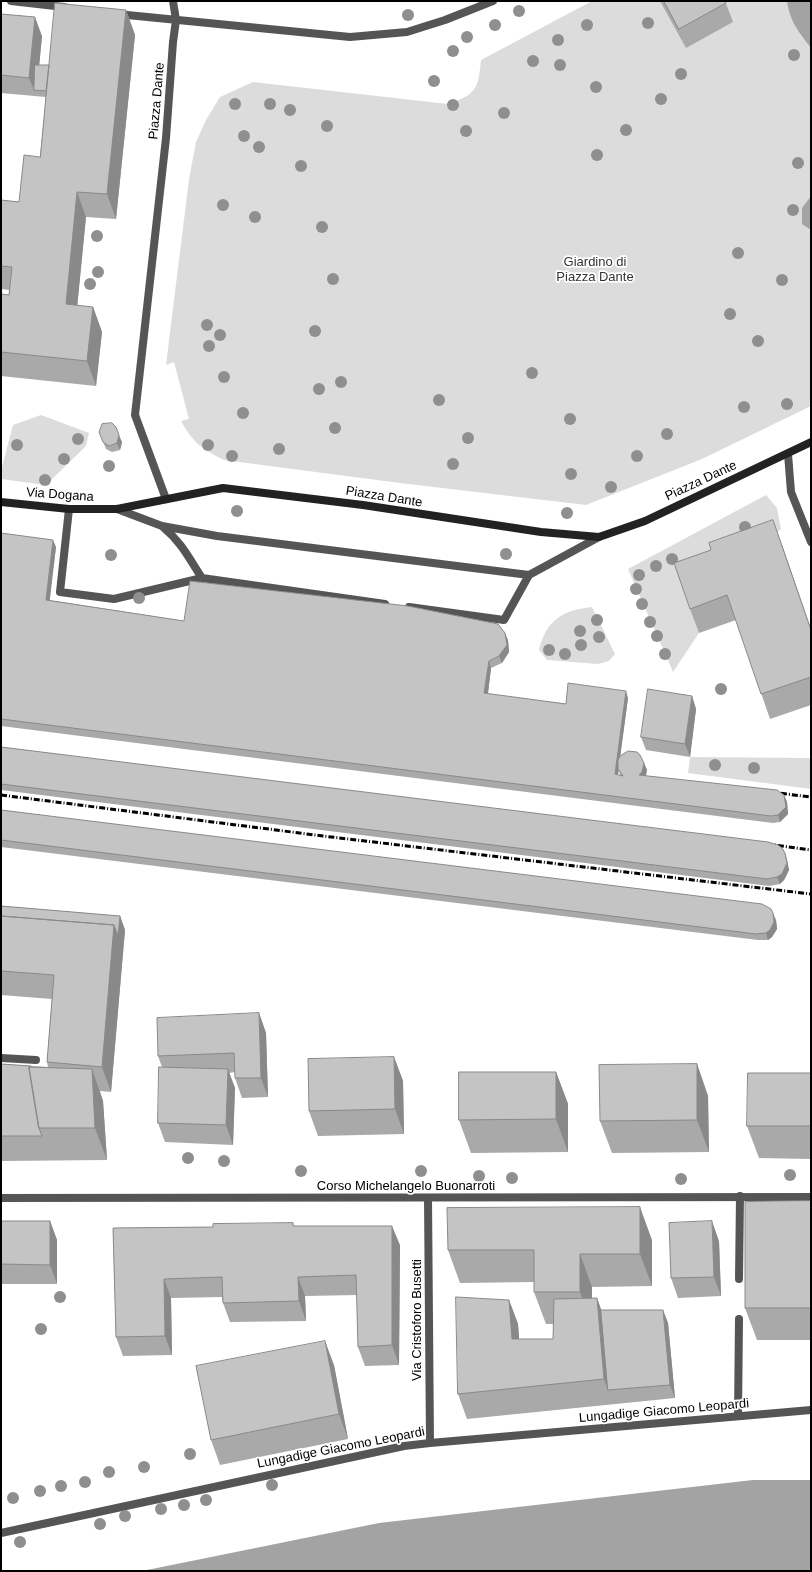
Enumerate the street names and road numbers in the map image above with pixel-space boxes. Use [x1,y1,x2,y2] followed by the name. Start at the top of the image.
[146,62,168,140] street label: Piazza Dante
[663,458,739,504] street label: Piazza Dante
[345,483,423,511] street label: Piazza Dante
[26,485,94,505] street label: Via Dogana
[317,1178,495,1194] street label: Corso Michelangelo Buonarroti
[409,1259,425,1381] street label: Via Cristoforo Busetti
[578,1396,750,1426] street label: Lungadige Giacomo Leopardi
[256,1424,426,1472] street label: Lungadige Giacomo Leopardi

